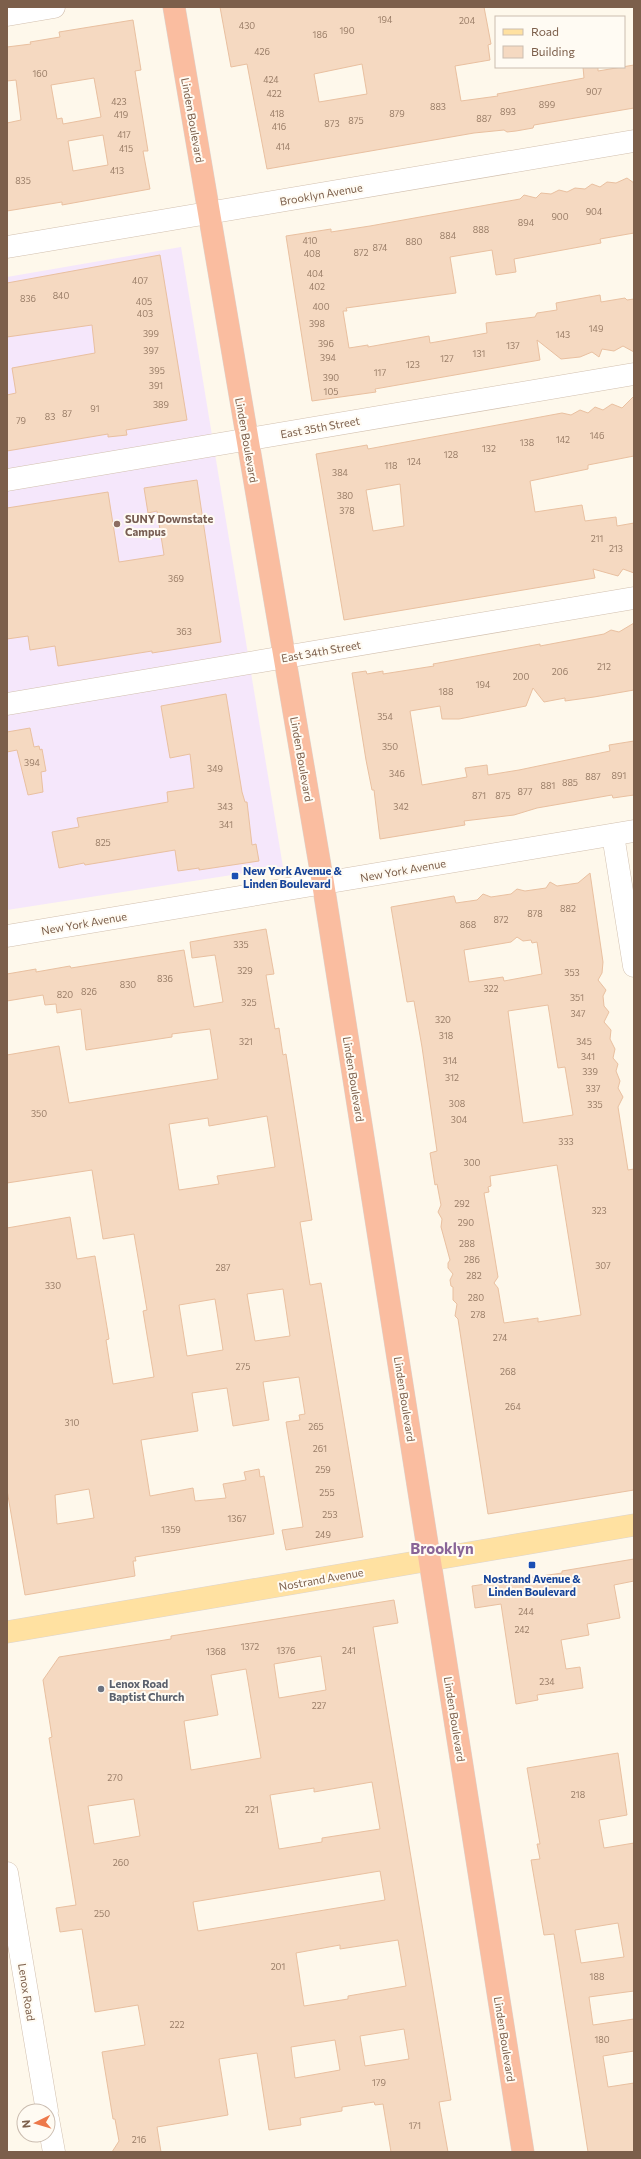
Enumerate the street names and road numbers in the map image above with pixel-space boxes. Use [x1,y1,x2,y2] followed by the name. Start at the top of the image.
[179,76,207,164] street label: Linden Boulevard
[279,180,364,208] street label: Brooklyn Avenue
[233,396,261,484] street label: Linden Boulevard
[279,414,361,440] street label: East 35th Street
[280,638,362,664] street label: East 34th Street
[288,715,316,803] street label: Linden Boulevard
[359,856,447,884] street label: New York Avenue
[40,909,128,937] street label: New York Avenue
[341,1035,367,1123] street label: Linden Boulevard
[392,1355,418,1443] street label: Linden Boulevard
[278,1565,365,1593] street label: Nostrand Avenue
[442,1675,468,1763] street label: Linden Boulevard
[16,1962,38,2022] street label: Lenox Road
[492,1995,518,2083] street label: Linden Boulevard

